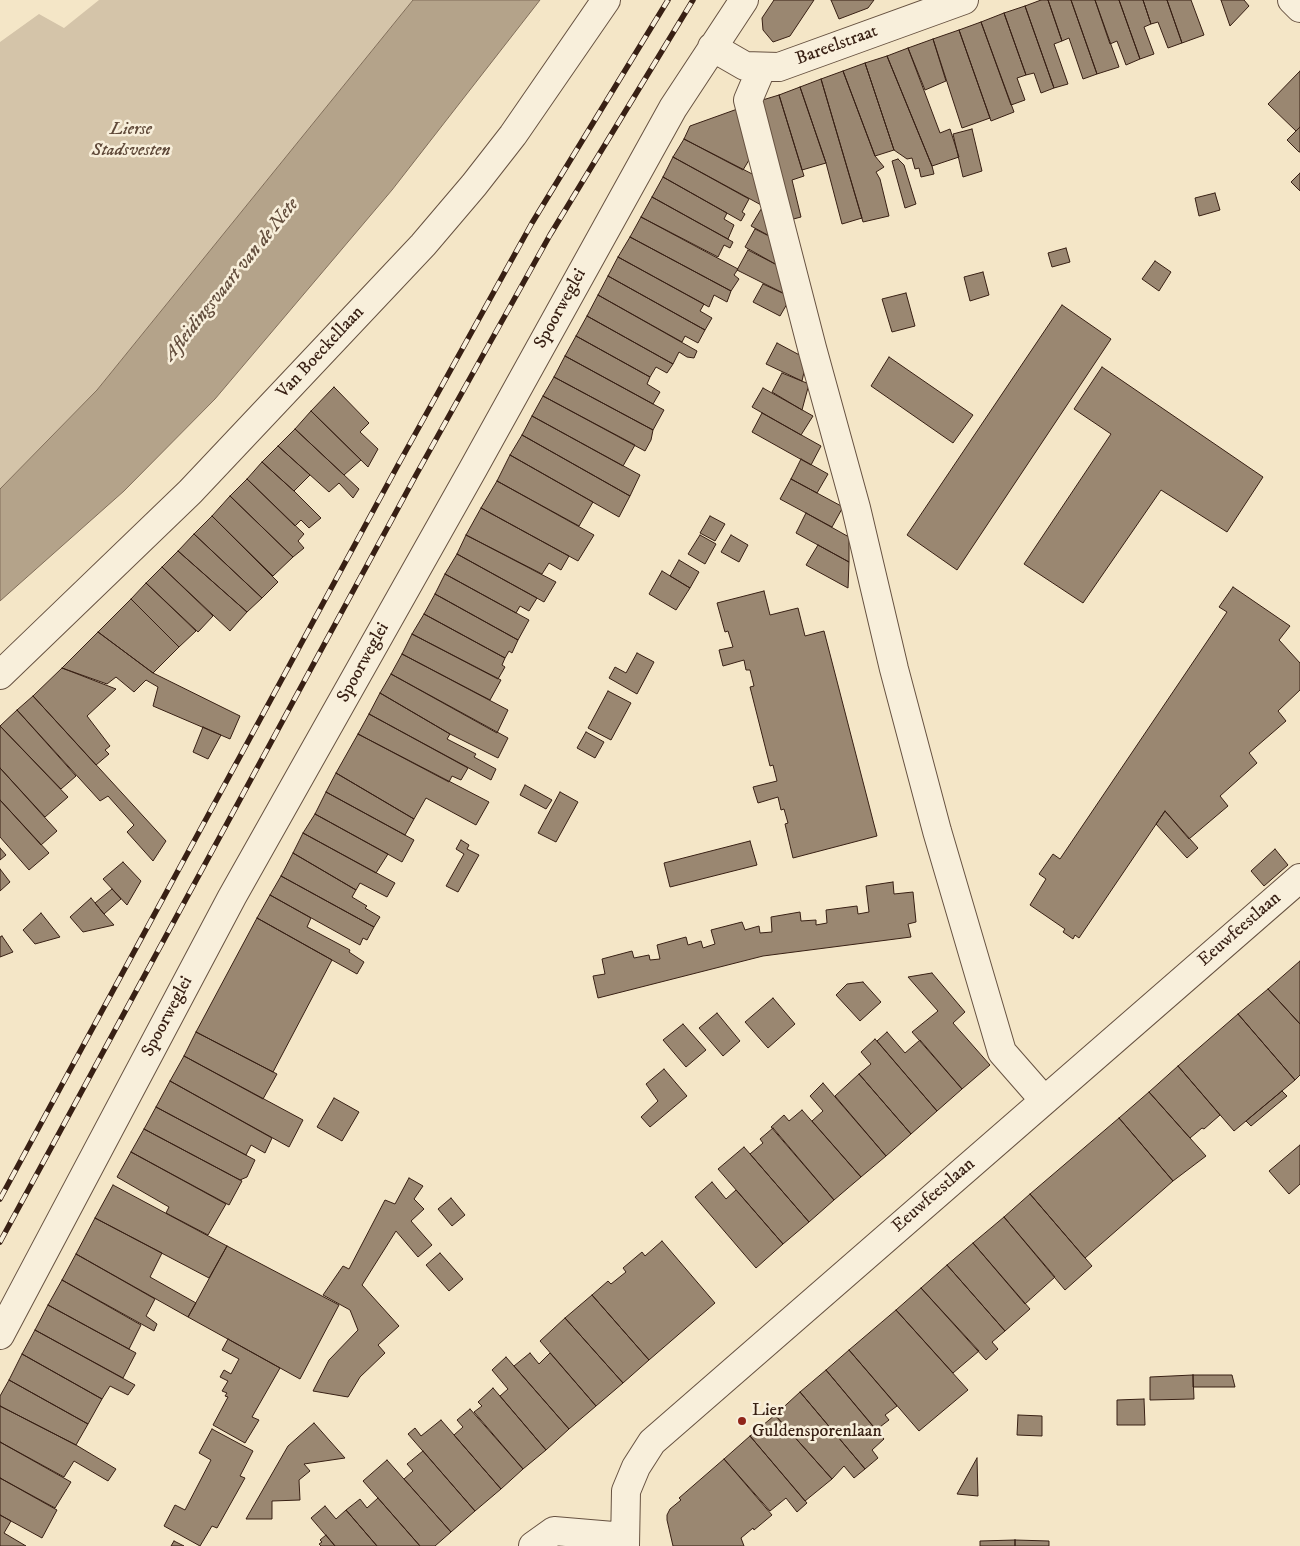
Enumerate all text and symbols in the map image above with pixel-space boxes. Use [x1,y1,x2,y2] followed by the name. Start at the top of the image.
[793,21,881,71] street label: Bareelstraat
[92,119,170,162] park label: Lierse Stadsvesten
[160,194,304,366] water label: Afleidingsvaart van de Nete
[530,265,592,353] street label: Spoorweglei
[273,302,369,404] street label: Van Boeckellaan
[333,619,395,707] street label: Spoorweglei
[1194,888,1286,972] street label: Eeuwfeestlaan
[138,973,198,1061] street label: Spoorweglei
[888,1154,980,1238] street label: Eeuwfeestlaan
[752,1400,882,1442] place label: Lier Guldensporenlaan
[736,1415,748,1427] marker: Lier Guldensporenlaan

